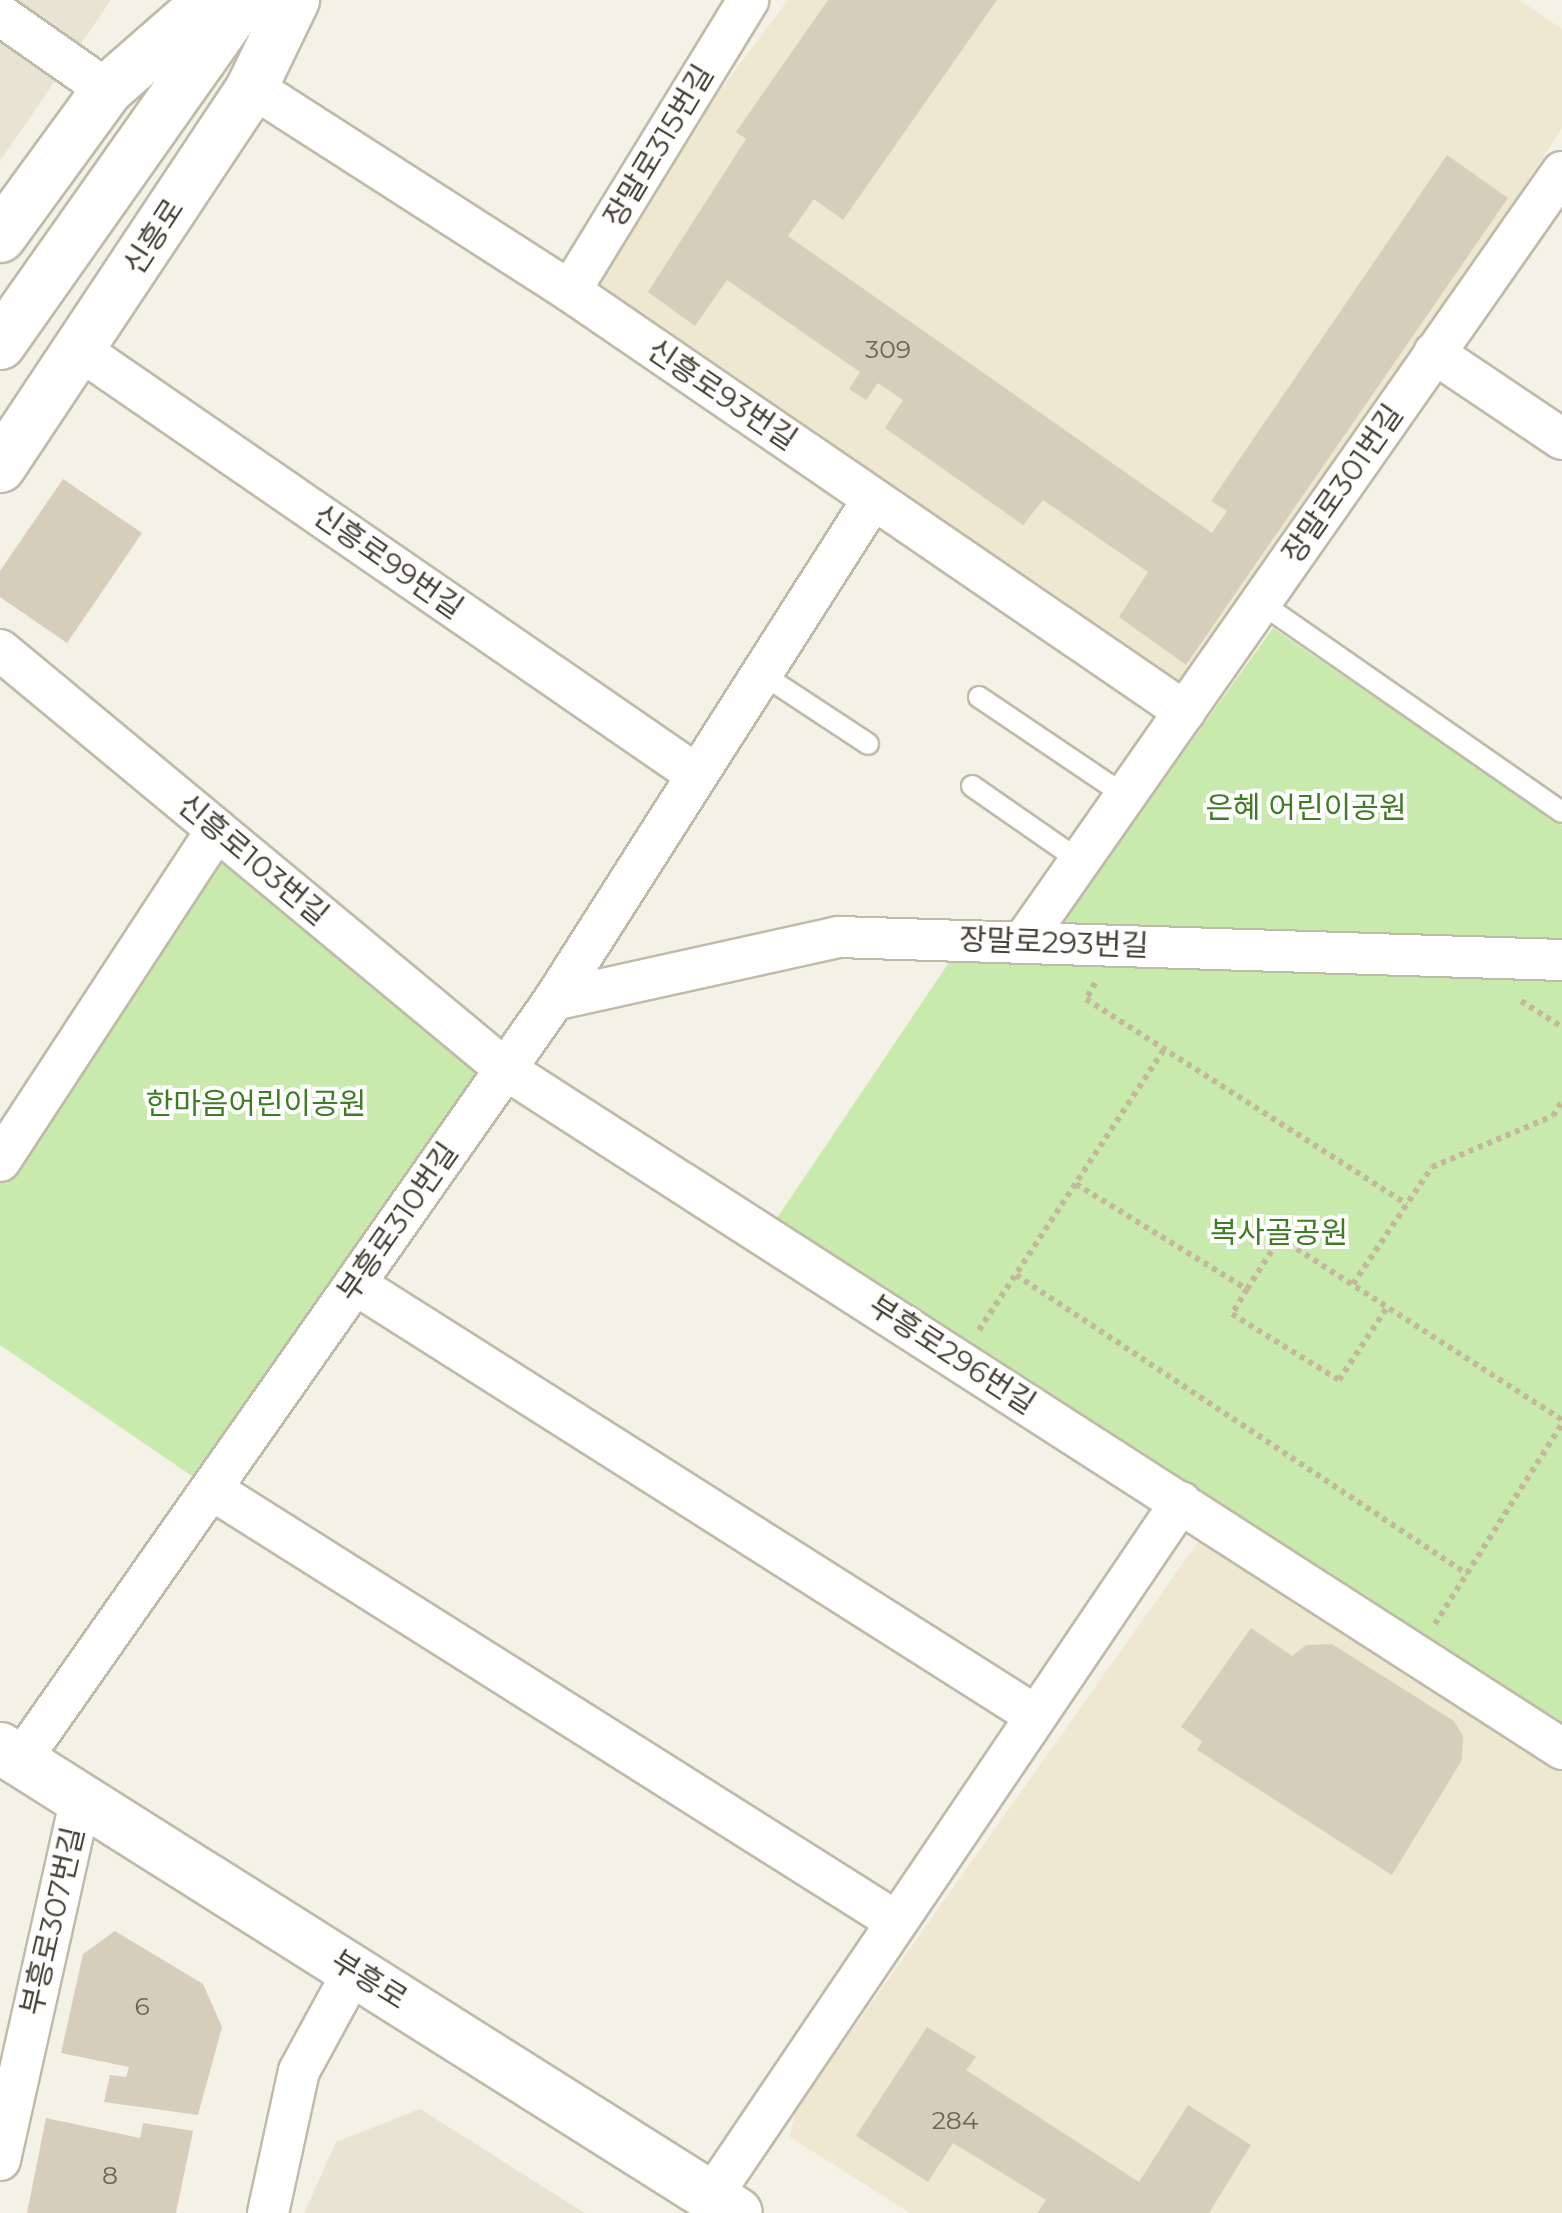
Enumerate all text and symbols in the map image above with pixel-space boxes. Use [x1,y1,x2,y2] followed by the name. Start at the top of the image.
[597,58,721,234] street label: 장말로315번길
[116,192,192,282] street label: 신흥로
[640,332,804,458] street label: 신흥로93번길
[865,334,911,364] house number: 309
[1275,398,1411,570] street label: 장말로301번길
[306,497,470,627] street label: 신흥로99번길
[170,787,336,933] street label: 신흥로103번길
[1205,790,1407,826] park label: 은혜 어린이공원
[958,922,1150,964] street label: 장말로293번길
[146,1086,366,1122] park label: 한마음어린이공원
[330,1136,466,1308] street label: 부흥로310번길
[1210,1215,1348,1251] park label: 복사골공원
[862,1288,1042,1422] street label: 부흥로296번길
[14,1823,92,2019] street label: 부흥로307번길
[324,1943,414,2017] street label: 부흥로
[134,1991,150,2021] house number: 6
[932,2105,978,2135] house number: 284
[102,2160,118,2190] house number: 8

